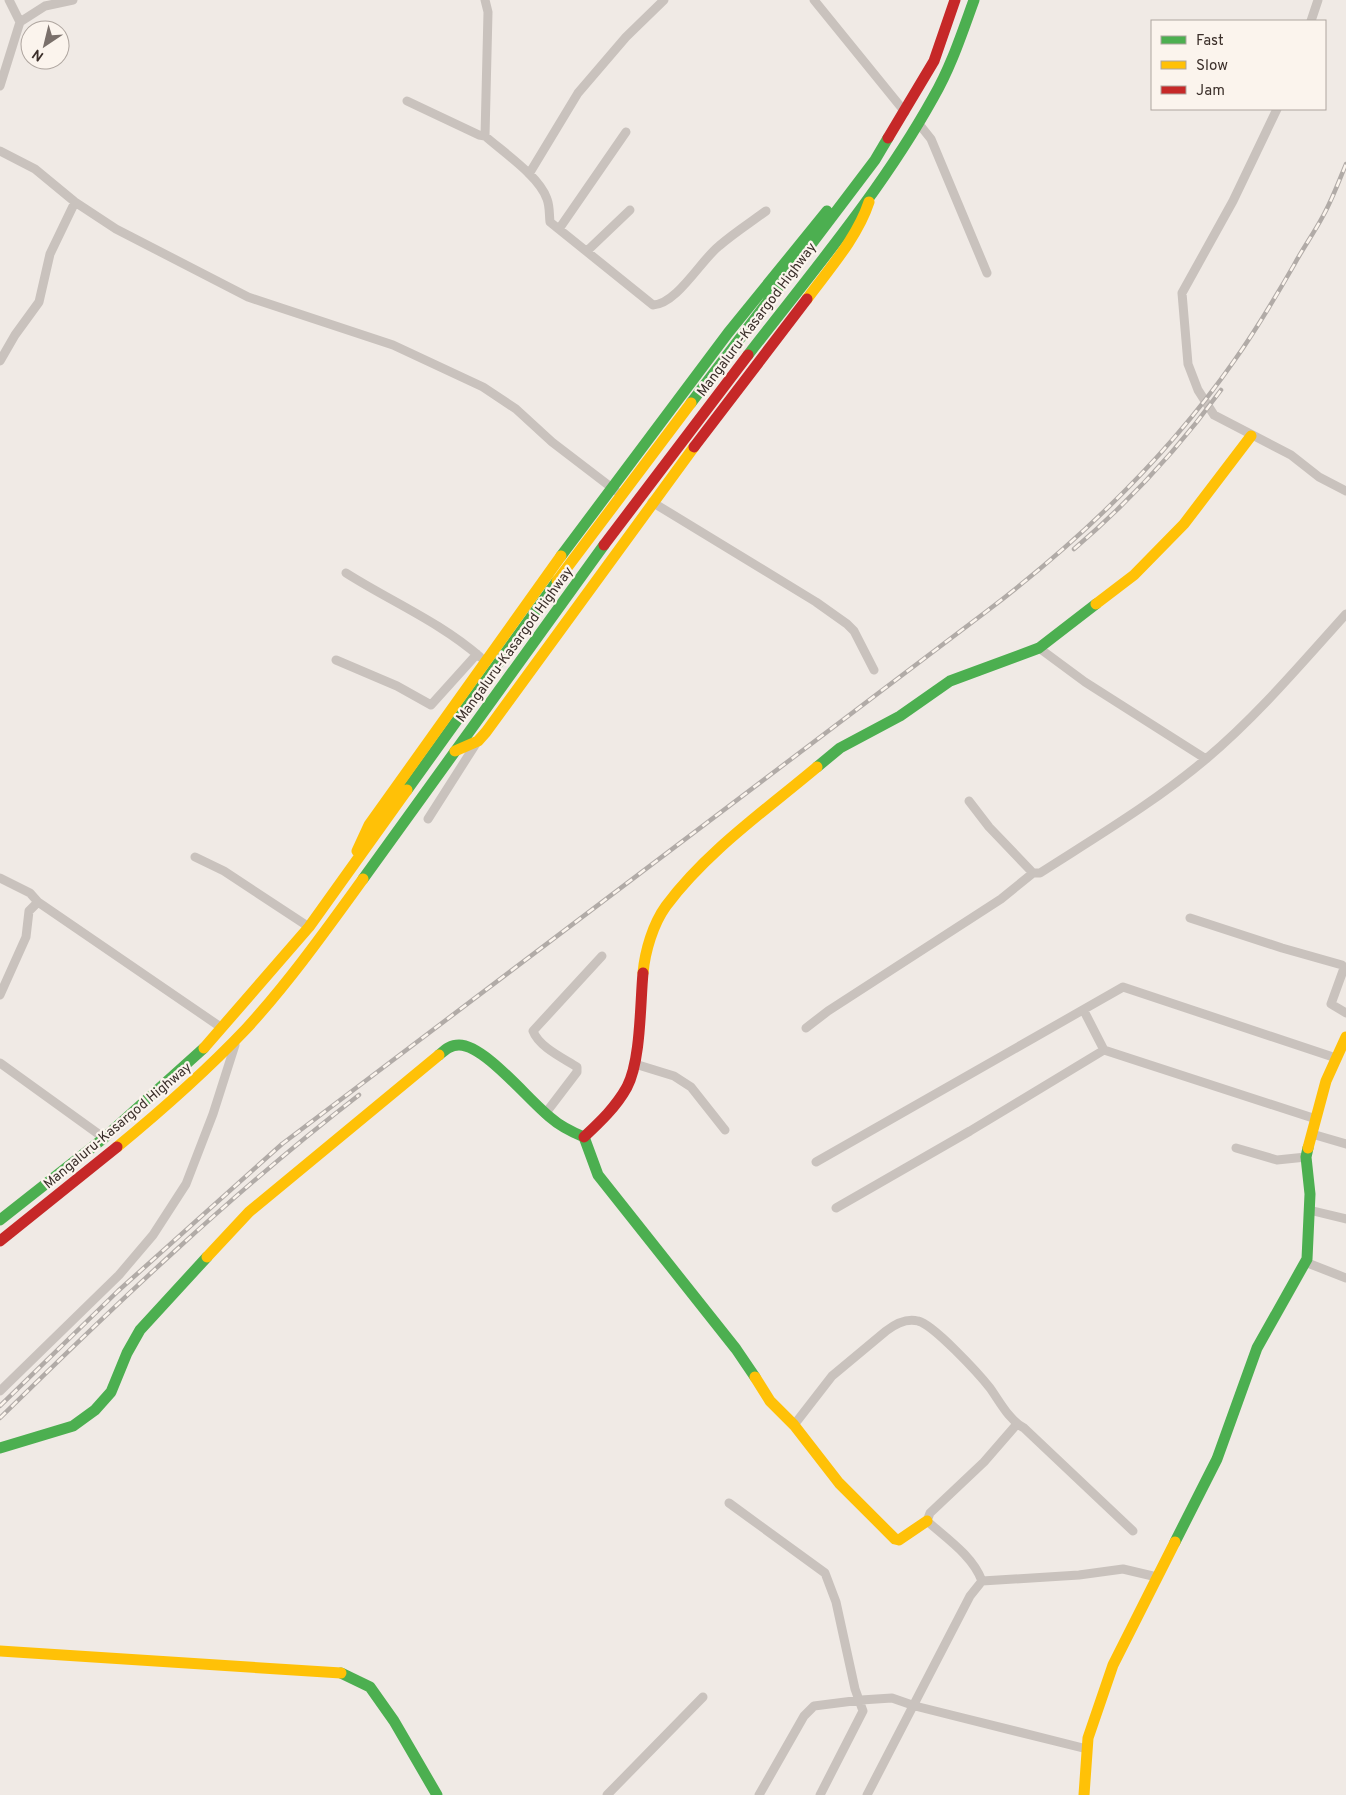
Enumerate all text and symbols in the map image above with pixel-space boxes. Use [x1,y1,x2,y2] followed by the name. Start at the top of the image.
[20,20,70,70] north arrow
[1151,20,1326,110] legend
[1196,32,1224,51] text: Fast
[29,45,47,64] text: N
[1196,57,1228,76] text: Slow
[1196,82,1225,101] text: Jam
[694,240,821,400] street label: Mangaluru-Kasargod Highway
[453,564,577,726] street label: Mangaluru-Kasargod Highway
[40,1059,195,1193] street label: Mangaluru-Kasargod Highway

